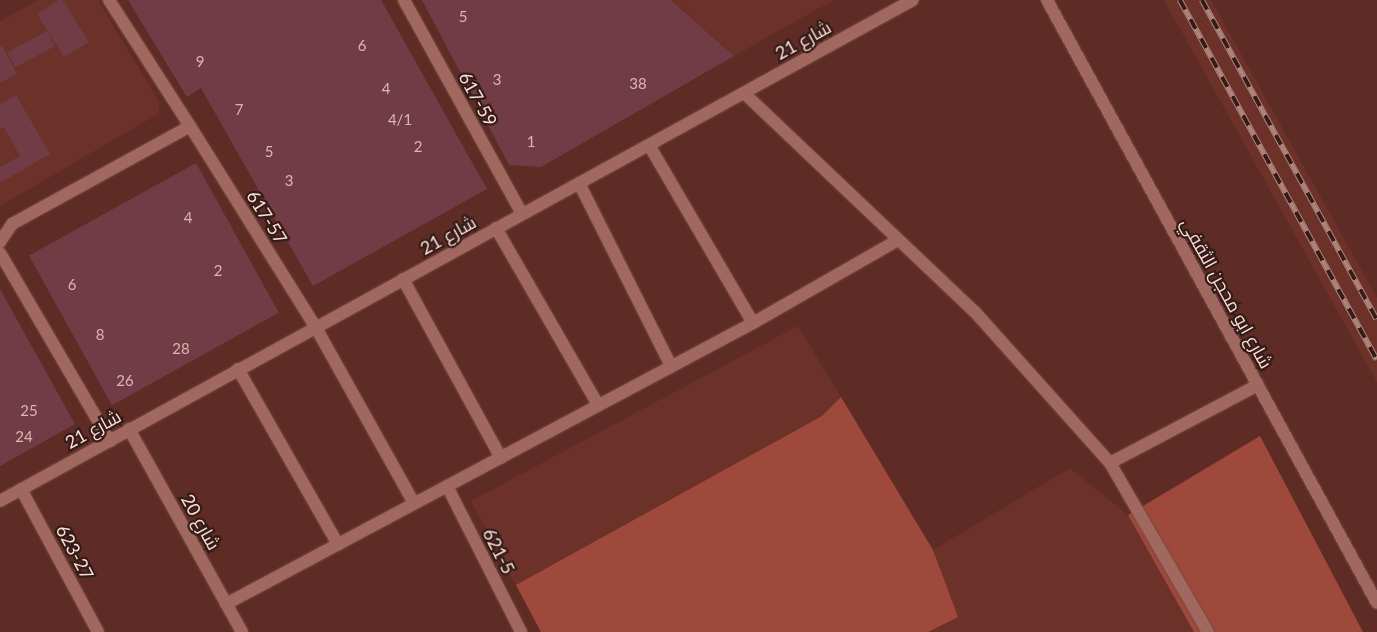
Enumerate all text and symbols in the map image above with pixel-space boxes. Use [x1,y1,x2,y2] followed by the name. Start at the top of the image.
[459,8,467,26] house number: 5
[771,16,835,64] street label: شارع 21
[358,37,366,55] house number: 6
[196,53,204,71] house number: 9
[454,68,502,130] street label: 617-59
[493,71,501,89] house number: 3
[629,75,647,93] house number: 38
[382,80,390,98] house number: 4
[235,101,243,119] house number: 7
[388,111,412,129] house number: 4/1
[527,133,535,151] house number: 1
[414,138,422,156] house number: 2
[265,143,273,161] house number: 5
[285,172,293,190] house number: 3
[242,186,292,248] street label: 617-57
[184,209,192,227] house number: 4
[416,211,480,259] street label: شارع 21
[1177,214,1277,372] street label: شارع ابو محجن الثقفي
[214,262,222,280] house number: 2
[68,276,76,294] house number: 6
[96,326,104,344] house number: 8
[172,340,190,358] house number: 28
[116,372,134,390] house number: 26
[20,402,38,420] house number: 25
[61,405,125,453] street label: شارع 21
[15,428,33,446] house number: 24
[177,490,225,554] street label: شارع 20
[52,521,98,583] street label: 623-27
[478,525,520,577] street label: 621-5

